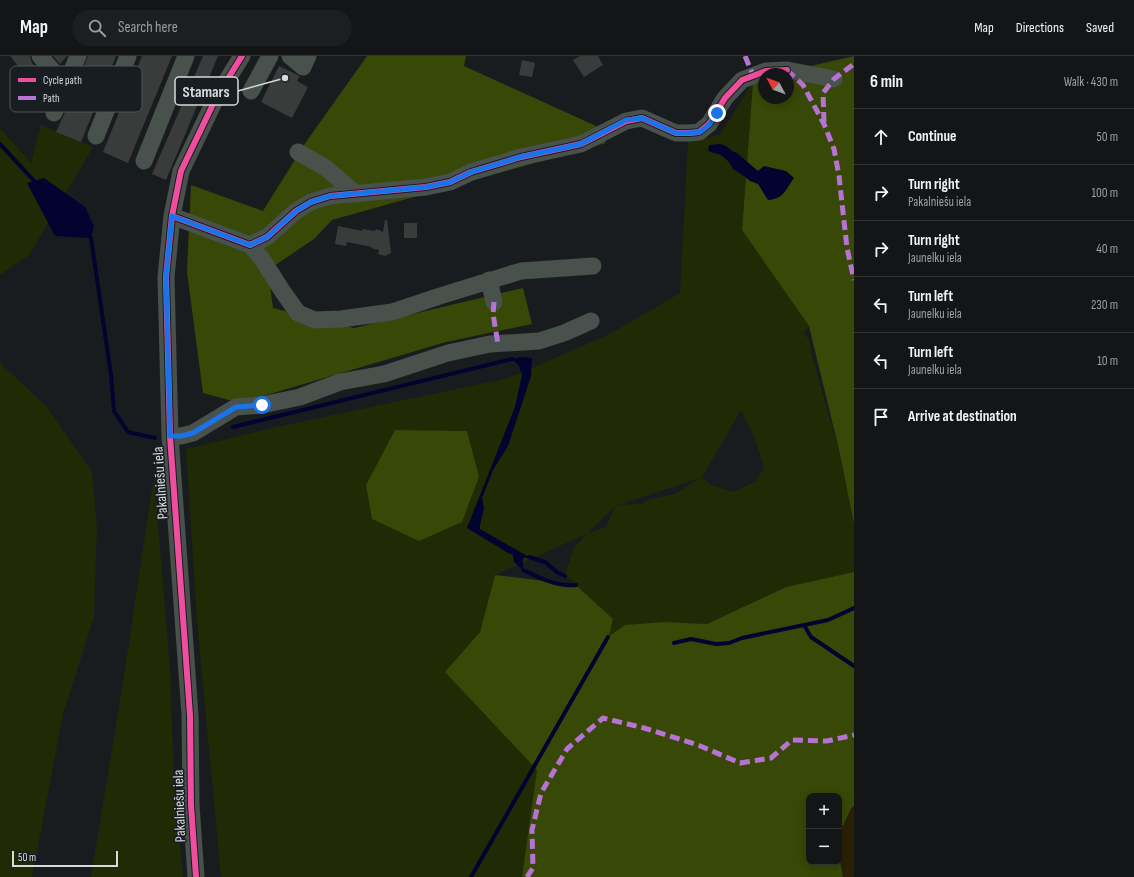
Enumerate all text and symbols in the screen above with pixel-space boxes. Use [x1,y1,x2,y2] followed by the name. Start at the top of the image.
[72,10,352,46] search box
[20,16,48,39] text: Map
[86,17,108,39] icon: search
[118,18,178,37] text: Search here
[974,19,994,36] text: Map
[1016,19,1064,36] text: Directions
[1086,19,1114,36] text: Saved
[10,66,142,112] legend
[758,68,794,104] north arrow
[870,72,903,92] text: 6 min
[43,74,82,87] text: Cycle path
[1064,74,1118,90] text: Walk · 430 m
[175,77,238,105] callout: Stamars
[182,83,230,102] text: Stamars
[43,92,60,105] text: Path
[708,104,726,122] route end
[870,126,892,148] icon: ahead
[908,127,957,146] text: Continue
[1097,129,1118,145] text: 50 m
[908,175,960,194] text: Turn right
[870,182,892,204] icon: right
[1091,185,1118,201] text: 100 m
[908,194,971,210] text: Pakalniešu iela
[908,231,960,250] text: Turn right
[870,238,892,260] icon: right
[1096,241,1118,257] text: 40 m
[908,250,962,266] text: Jaunelku iela
[908,287,953,306] text: Turn left
[870,294,892,316] icon: left
[1091,297,1118,313] text: 230 m
[908,306,962,322] text: Jaunelku iela
[908,343,953,362] text: Turn left
[870,350,892,372] icon: left
[1097,353,1118,369] text: 10 m
[908,362,962,378] text: Jaunelku iela
[253,396,271,414] route start
[870,406,892,428] icon: arrive
[908,407,1017,426] text: Arrive at destination
[148,446,173,520] street label: Pakalniešu iela
[169,769,190,843] street label: Pakalniešu iela
[806,793,842,865] map controls
[806,793,842,829] button: +
[806,829,842,865] button: −
[12,849,118,868] scale bar
[18,851,36,864] text: 50 m

